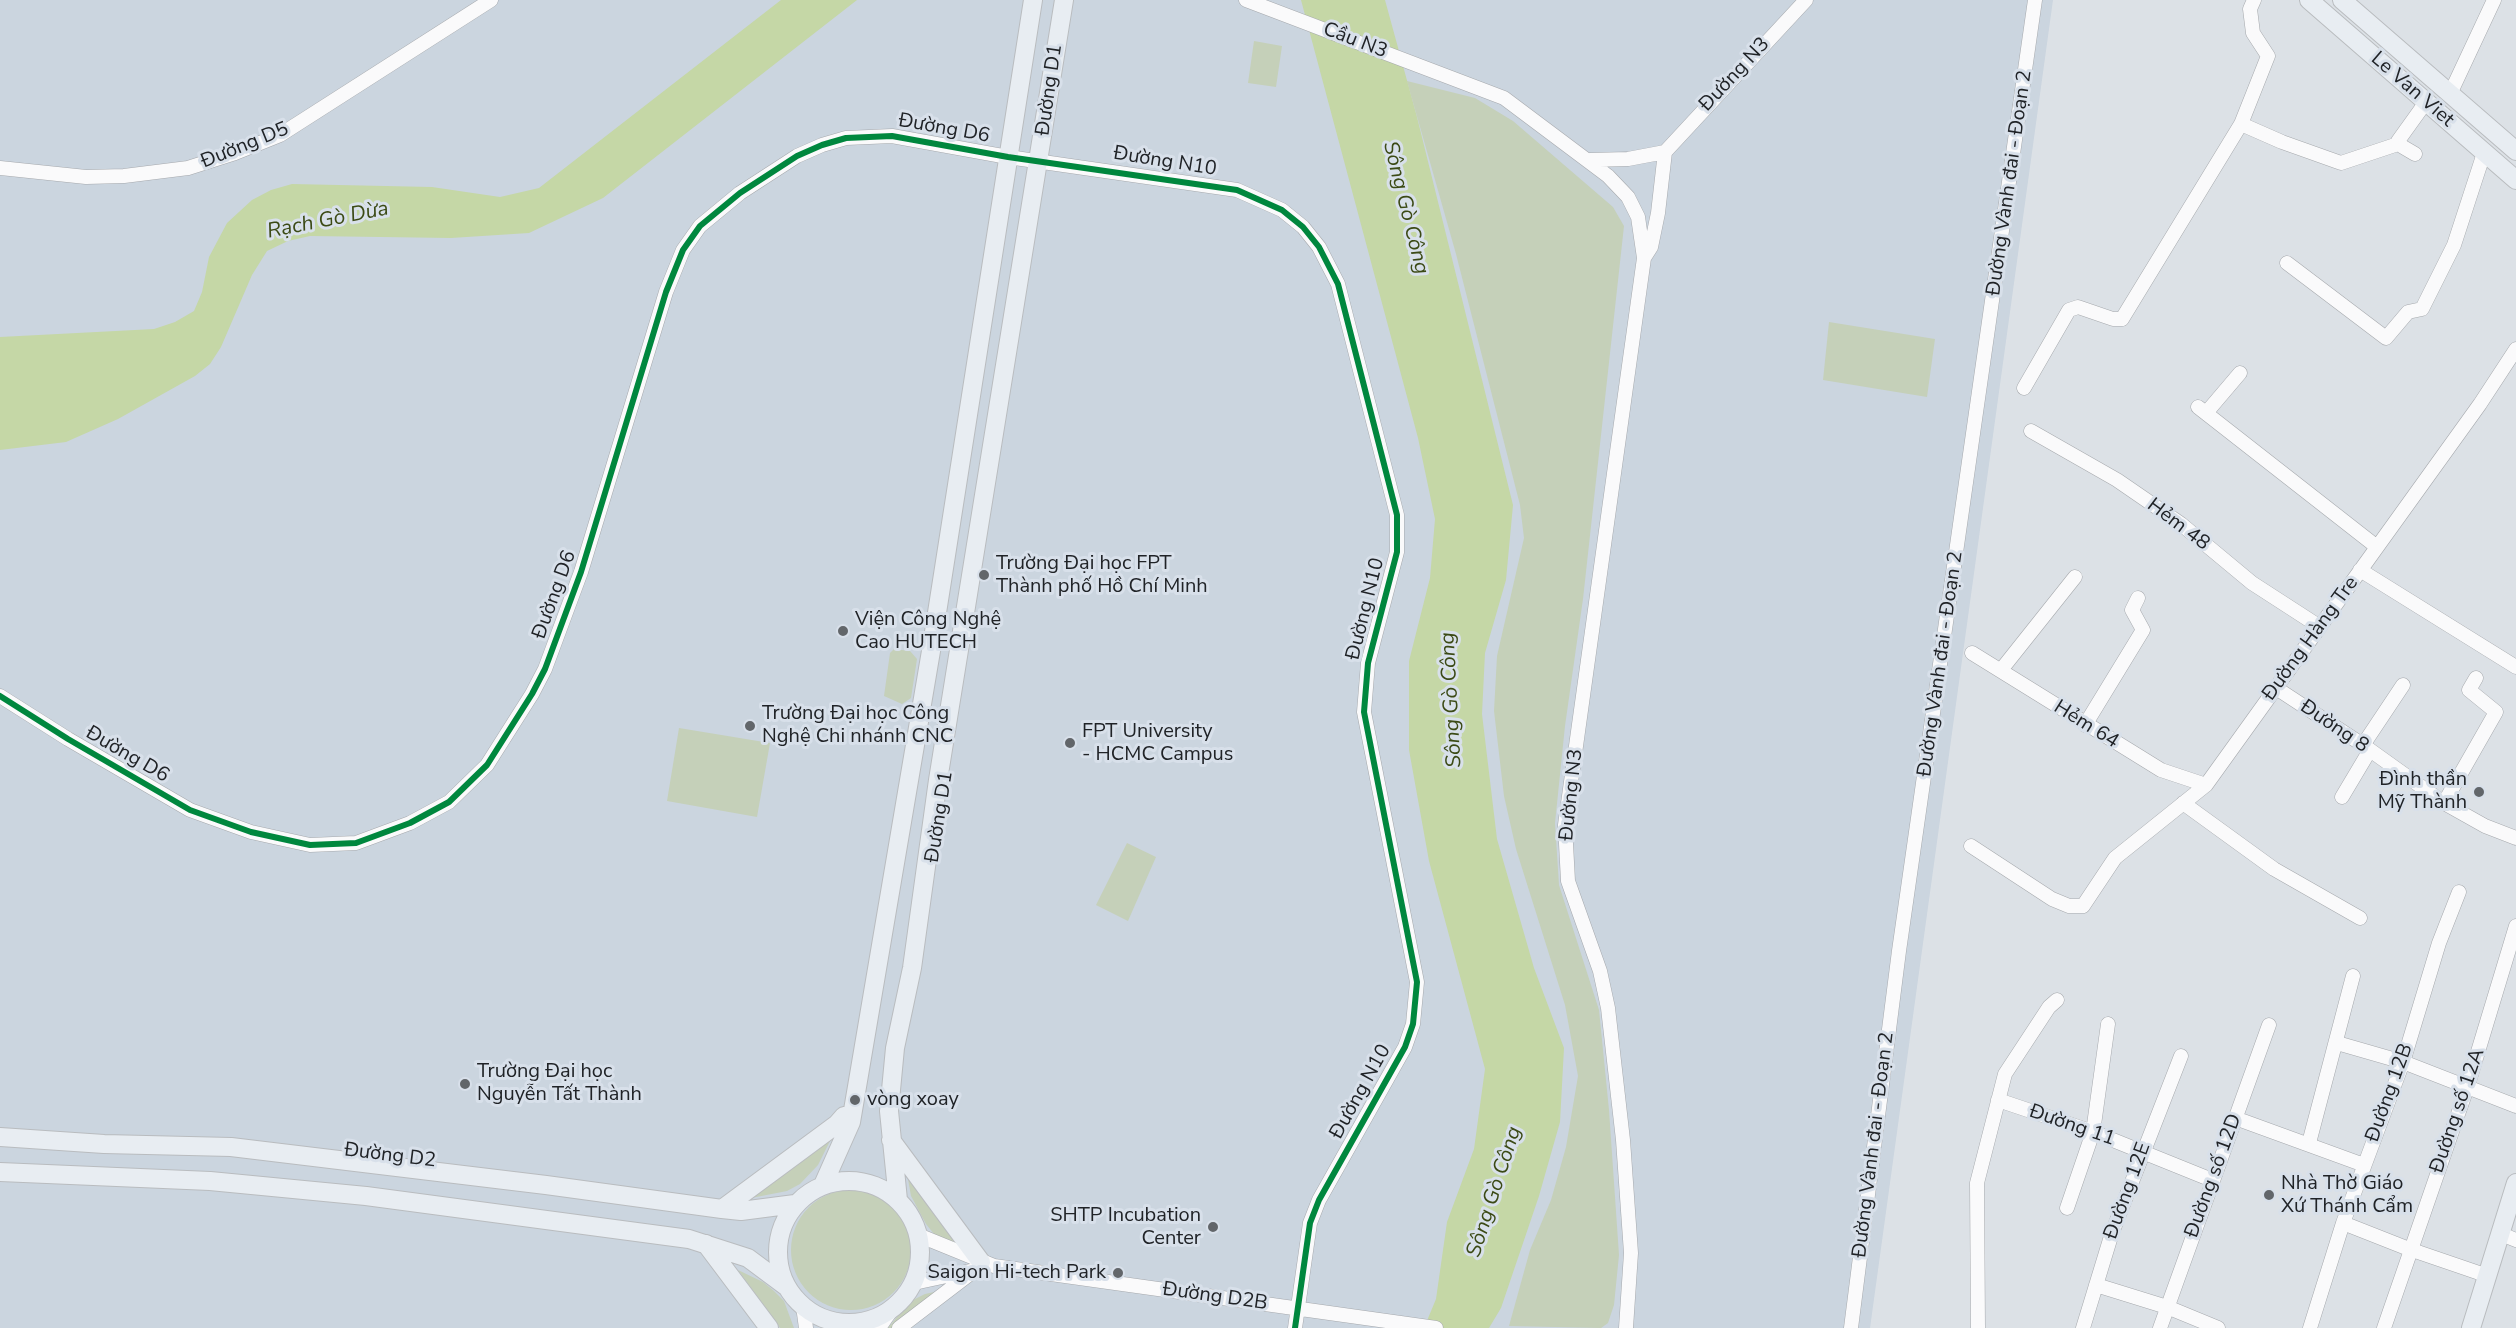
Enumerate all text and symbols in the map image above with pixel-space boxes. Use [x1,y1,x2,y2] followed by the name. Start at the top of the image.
[1319,18,1391,64] street label: Cầu N3
[1695,33,1775,117] street label: Đường N3
[1032,43,1068,137] street label: Đường D1
[2366,47,2458,133] street label: Le Van Viet
[1982,69,2038,297] street label: Đường Vành đai - Đoạn 2
[896,109,992,149] street label: Đường D6
[198,118,292,174] street label: Đường D5
[1376,139,1434,277] water label: Sông Gò Công
[1112,142,1218,182] street label: Đường N10
[265,197,391,245] water label: Rạch Gò Dừa
[2142,494,2214,556] street label: Hẻm 48
[528,548,582,642] street label: Đường D6
[1913,550,1969,778] street label: Đường Vành đai - Đoạn 2
[996,552,1208,599] place label: Trường Đại học FPT Thành phố Hồ Chí Minh
[1342,556,1390,662] street label: Đường N10
[977,568,991,582] marker: Trường Đại học FPT Thành phố Hồ Chí Minh
[2258,572,2364,706] street label: Đường Hàng Tre
[855,608,1001,655] place label: Viện Công Nghệ Cao HUTECH
[836,624,850,638] marker: Viện Công Nghệ Cao HUTECH
[1436,632,1468,768] water label: Sông Gò Công
[2295,695,2373,759] street label: Đường 8
[2049,696,2123,754] street label: Hẻm 64
[762,702,953,749] place label: Trường Đại học Công Nghệ Chi nhánh CNC
[743,719,757,733] marker: Trường Đại học Công Nghệ Chi nhánh CNC
[1082,720,1233,767] place label: FPT University - HCMC Campus
[81,722,173,788] street label: Đường D6
[1063,736,1077,750] marker: FPT University - HCMC Campus
[1555,748,1589,842] street label: Đường N3
[2378,768,2467,815] place label: Đình thần Mỹ Thành
[921,770,959,864] street label: Đường D1
[2472,785,2486,799] marker: Đình thần Mỹ Thành
[1848,1031,1900,1259] street label: Đường Vành đai - Đoạn 2
[1325,1041,1397,1143] street label: Đường N10
[2361,1041,2419,1145] street label: Đường 12B
[2426,1046,2490,1176] street label: Đường số 12A
[477,1060,642,1107] place label: Trường Đại học Nguyễn Tất Thành
[458,1077,472,1091] marker: Trường Đại học Nguyễn Tất Thành
[867,1088,959,1112] place label: vòng xoay
[848,1093,862,1107] marker: vòng xoay
[2026,1100,2118,1152] street label: Đường 11
[2180,1111,2248,1241] street label: Đường số 12D
[1462,1124,1528,1260] water label: Sông Gò Công
[343,1138,437,1174] street label: Đường D2
[2099,1139,2157,1243] street label: Đường 12E
[2281,1172,2413,1219] place label: Nhà Thờ Giáo Xứ Thánh Cẩm
[2262,1188,2276,1202] marker: Nhà Thờ Giáo Xứ Thánh Cẩm
[1050,1204,1201,1251] place label: SHTP Incubation Center
[1206,1220,1220,1234] marker: SHTP Incubation Center
[928,1261,1106,1285] place label: Saigon Hi-tech Park
[1111,1266,1125,1280] marker: Saigon Hi-tech Park
[1161,1278,1269,1316] street label: Đường D2B

